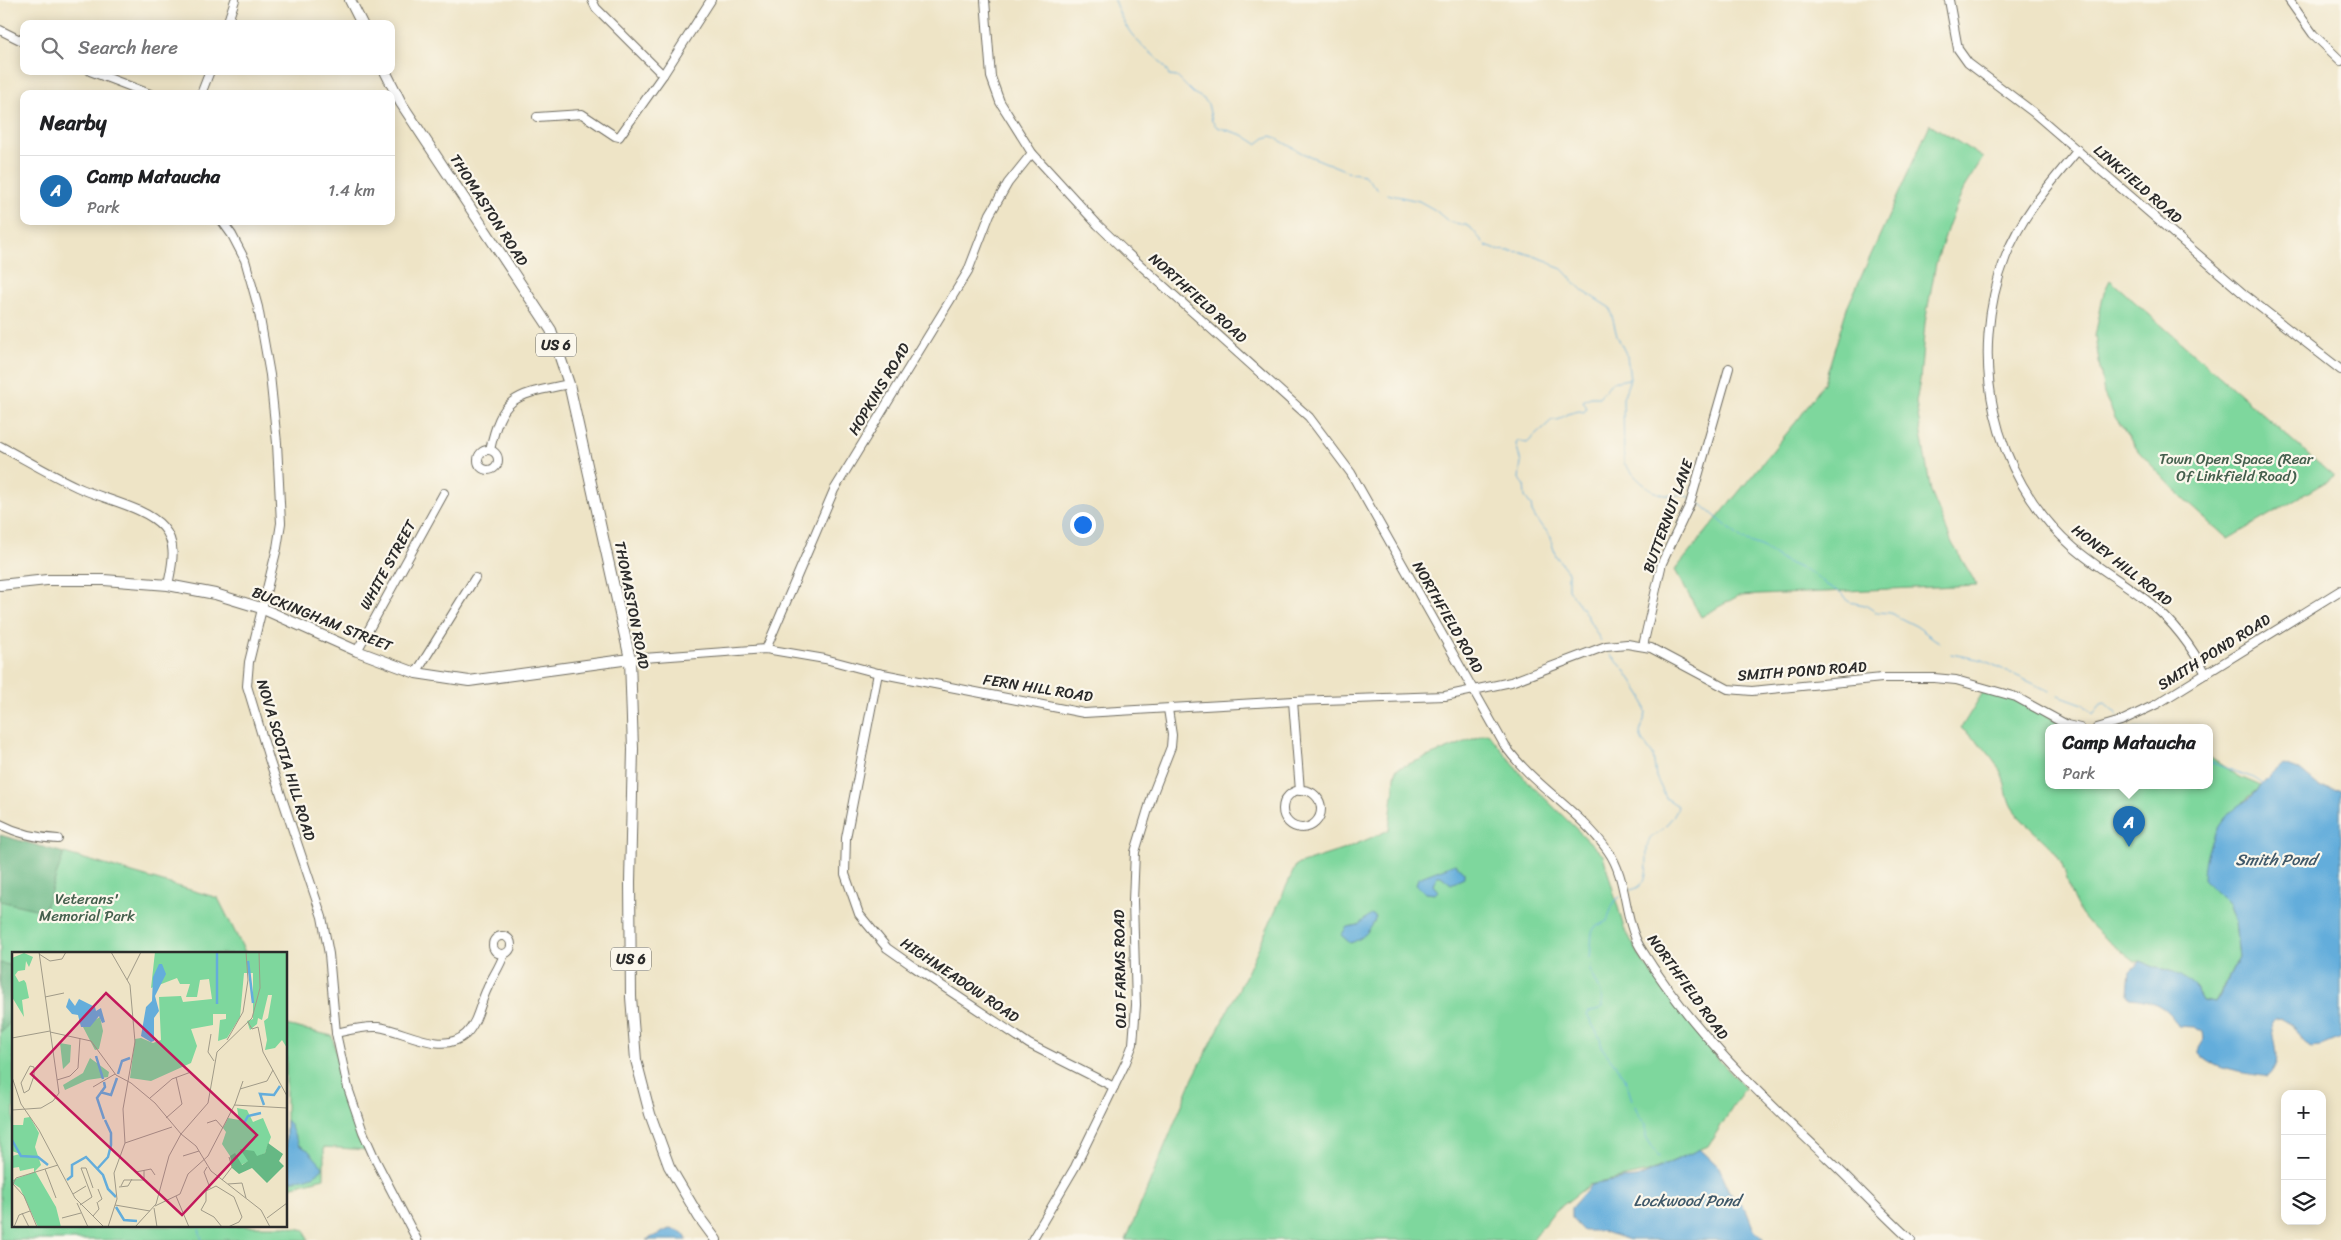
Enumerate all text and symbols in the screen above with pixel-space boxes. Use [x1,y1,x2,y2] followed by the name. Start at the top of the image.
[20,20,395,75] search box
[78,31,178,64] text: Search here
[38,34,66,62] icon: search
[40,104,106,142] text: Nearby
[2088,138,2188,230] street label: LINKFIELD ROAD
[443,149,535,271] street label: THOMASTON ROAD
[87,160,220,193] text: Camp Mataucha
[51,176,61,205] text: A
[328,176,375,205] text: 1.4 km
[87,193,120,222] text: Park
[1143,246,1253,350] street label: NORTHFIELD ROAD
[536,334,576,356] road number: US 6
[841,338,917,440] street label: HOPKINS ROAD
[2159,446,2314,489] park label: Town Open Space (Rear Of Linkfield Road)
[1635,454,1701,576] street label: BUTTERNUT LANE
[1070,512,1096,538] your location
[353,514,424,615] street label: WHITE STREET
[2066,517,2178,613] street label: HONEY HILL ROAD
[607,539,657,671] street label: THOMASTON ROAD
[1405,556,1491,678] street label: NORTHFIELD ROAD
[248,579,397,659] street label: BUCKINGHAM STREET
[2152,607,2276,697] street label: SMITH POND ROAD
[1736,654,1868,688] street label: SMITH POND ROAD
[981,667,1095,710] street label: FERN HILL ROAD
[249,676,323,844] street label: NOVA SCOTIA HILL ROAD
[2045,724,2213,789] popup
[2062,726,2196,759] text: Camp Mataucha
[2062,759,2095,788] text: Park
[2113,806,2145,847] pin: A
[2236,845,2321,874] water label: Smith Pond
[39,886,135,929] park label: Veterans' Memorial Park
[1106,909,1134,1029] street label: OLD FARMS ROAD
[1641,928,1735,1046] street label: NORTHFIELD ROAD
[895,930,1025,1030] street label: HIGHMEADOW ROAD
[611,948,651,971] road number: US 6
[12,952,288,1228] inset map
[2281,1090,2326,1225] map controls
[2281,1090,2326,1135] button: +
[2281,1135,2326,1180] button: −
[2281,1180,2326,1225] button: layers
[1634,1186,1745,1215] water label: Lockwood Pond

